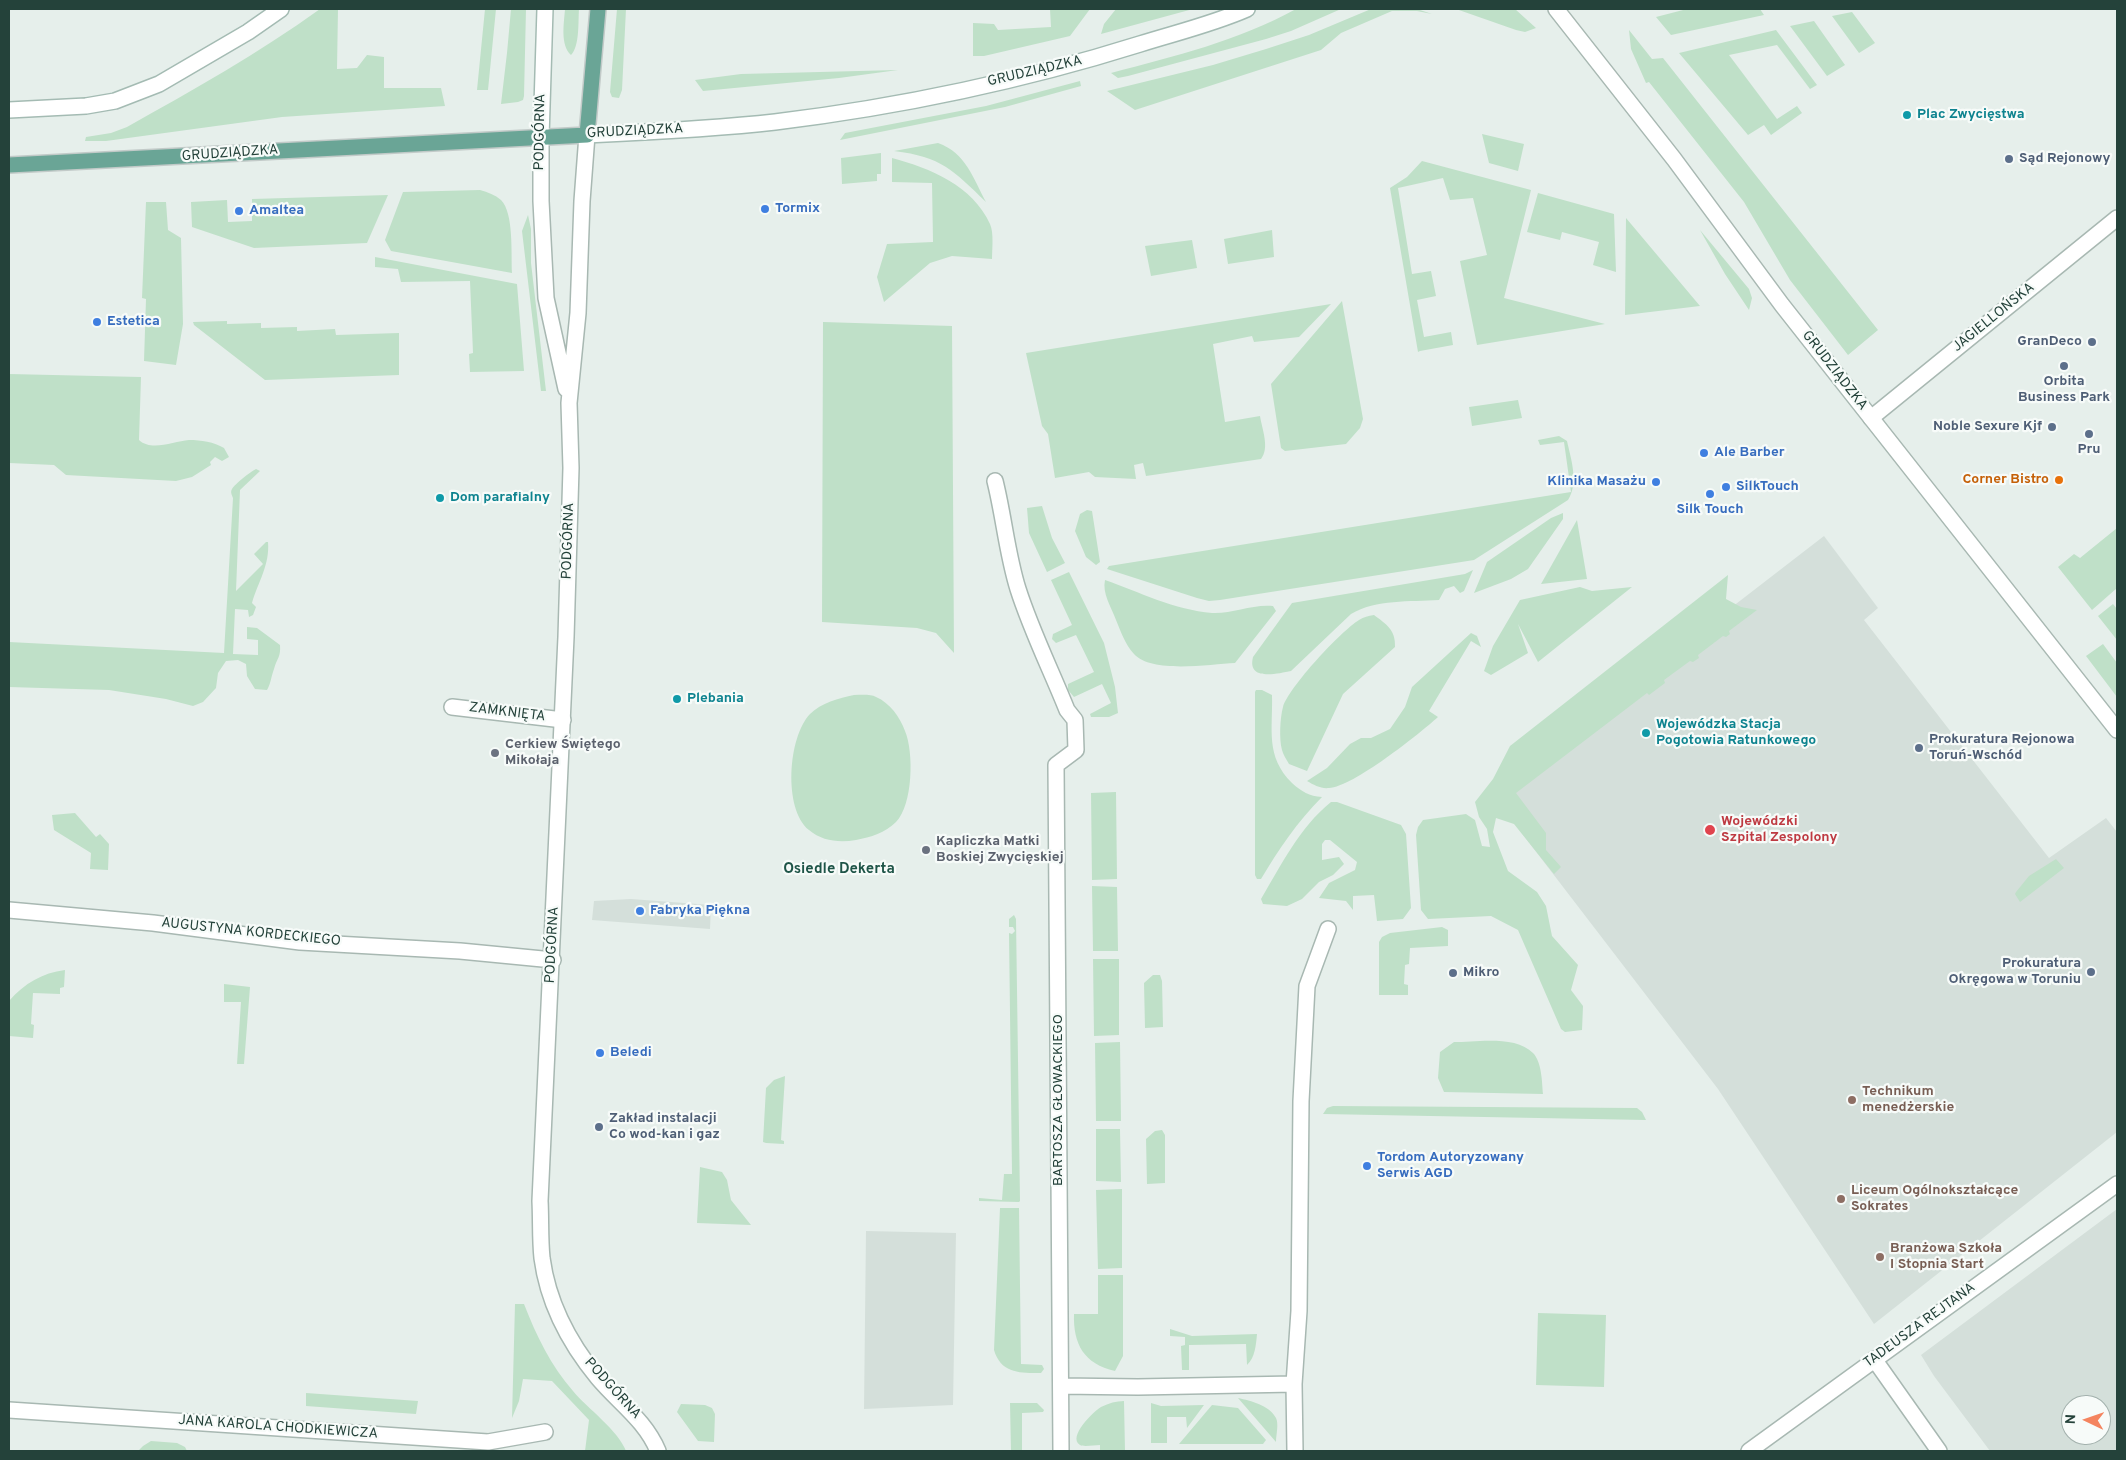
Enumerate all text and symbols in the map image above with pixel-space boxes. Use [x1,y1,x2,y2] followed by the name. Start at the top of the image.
[986,53,1084,91] street label: GRUDZIĄDZKA
[532,93,550,171] street label: PODGÓRNA
[1917,107,2025,123] place label: Plac Zwycięstwa
[1901,109,1913,121] marker: Plac Zwycięstwa
[586,121,684,143] street label: GRUDZIĄDZKA
[181,142,279,166] street label: GRUDZIĄDZKA
[2019,151,2110,167] place label: Sąd Rejonowy
[2003,153,2015,165] marker: Sąd Rejonowy
[775,201,820,217] place label: Tormix
[249,203,304,219] place label: Amaltea
[759,203,771,215] marker: Tormix
[233,205,245,217] marker: Amaltea
[1950,280,2038,356] street label: JAGIELLOŃSKA
[107,314,160,330] place label: Estetica
[91,316,103,328] marker: Estetica
[1798,328,1870,414] street label: GRUDZIĄDZKA
[2017,334,2082,350] place label: GranDeco
[2086,336,2098,348] marker: GranDeco
[2058,360,2070,372] marker: Orbita Business Park
[2018,374,2110,407] place label: Orbita Business Park
[1933,419,2042,435] place label: Noble Sexure Kjf
[2046,421,2058,433] marker: Noble Sexure Kjf
[2083,428,2095,440] marker: Pru
[2077,442,2101,458] place label: Pru
[1714,445,1785,461] place label: Ale Barber
[1698,447,1710,459] marker: Ale Barber
[1962,472,2049,488] place label: Corner Bistro
[1547,474,1646,490] place label: Klinika Masażu
[2053,474,2065,486] marker: Corner Bistro
[1650,476,1662,488] marker: Klinika Masażu
[1736,479,1799,495] place label: SilkTouch
[1720,481,1732,493] marker: SilkTouch
[1704,488,1716,500] marker: Silk Touch
[450,490,550,506] place label: Dom parafialny
[434,492,446,504] marker: Dom parafialny
[559,502,579,580] street label: PODGÓRNA
[1676,502,1744,518] place label: Silk Touch
[687,691,744,707] place label: Plebania
[671,693,683,705] marker: Plebania
[468,700,546,726] street label: ZAMKNIĘTA
[1656,717,1816,750] place label: Wojewódzka Stacja Pogotowia Ratunkowego
[1640,727,1652,739] marker: Wojewódzka Stacja Pogotowia Ratunkowego
[1929,732,2075,764] place label: Prokuratura Rejonowa Toruń-Wschód
[505,737,621,770] place label: Cerkiew Świętego Mikołaja
[1913,742,1925,754] marker: Prokuratura Rejonowa Toruń-Wschód
[489,747,501,759] marker: Cerkiew Świętego Mikołaja
[1721,814,1837,846] place label: Wojewódzki Szpital Zespolony
[1703,823,1717,837] marker: Wojewódzki Szpital Zespolony
[936,834,1064,866] place label: Kapliczka Matki Boskiej Zwycięskiej
[920,844,932,856] marker: Kapliczka Matki Boskiej Zwycięskiej
[783,861,895,879] district label: Osiedle Dekerta
[650,903,750,919] place label: Fabryka Piękna
[634,905,646,917] marker: Fabryka Piękna
[543,906,563,984] street label: PODGÓRNA
[160,915,342,951] street label: AUGUSTYNA KORDECKIEGO
[1948,956,2081,989] place label: Prokuratura Okręgowa w Toruniu
[1463,965,1500,981] place label: Mikro
[2085,966,2097,978] marker: Prokuratura Okręgowa w Toruniu
[1447,967,1459,979] marker: Mikro
[1051,1014,1067,1186] street label: BARTOSZA GŁOWACKIEGO
[610,1045,652,1061] place label: Beledi
[594,1047,606,1059] marker: Beledi
[1862,1084,1954,1116] place label: Technikum menedżerskie
[1846,1094,1858,1106] marker: Technikum menedżerskie
[609,1111,720,1144] place label: Zakład instalacji Co wod-kan i gaz
[593,1121,605,1133] marker: Zakład instalacji Co wod-kan i gaz
[1377,1150,1524,1182] place label: Tordom Autoryzowany Serwis AGD
[1361,1160,1373,1172] marker: Tordom Autoryzowany Serwis AGD
[1851,1183,2018,1216] place label: Liceum Ogólnokształcące Sokrates
[1835,1193,1847,1205] marker: Liceum Ogólnokształcące Sokrates
[1890,1241,2002,1274] place label: Branżowa Szkoła I Stopnia Start
[1874,1251,1886,1263] marker: Branżowa Szkoła I Stopnia Start
[1861,1280,1979,1372] street label: TADEUSZA REJTANA
[580,1355,644,1423] street label: PODGÓRNA
[2061,1395,2111,1445] north arrow
[178,1413,378,1443] street label: JANA KAROLA CHODKIEWICZA
[2063,1414,2080,1425] text: N

